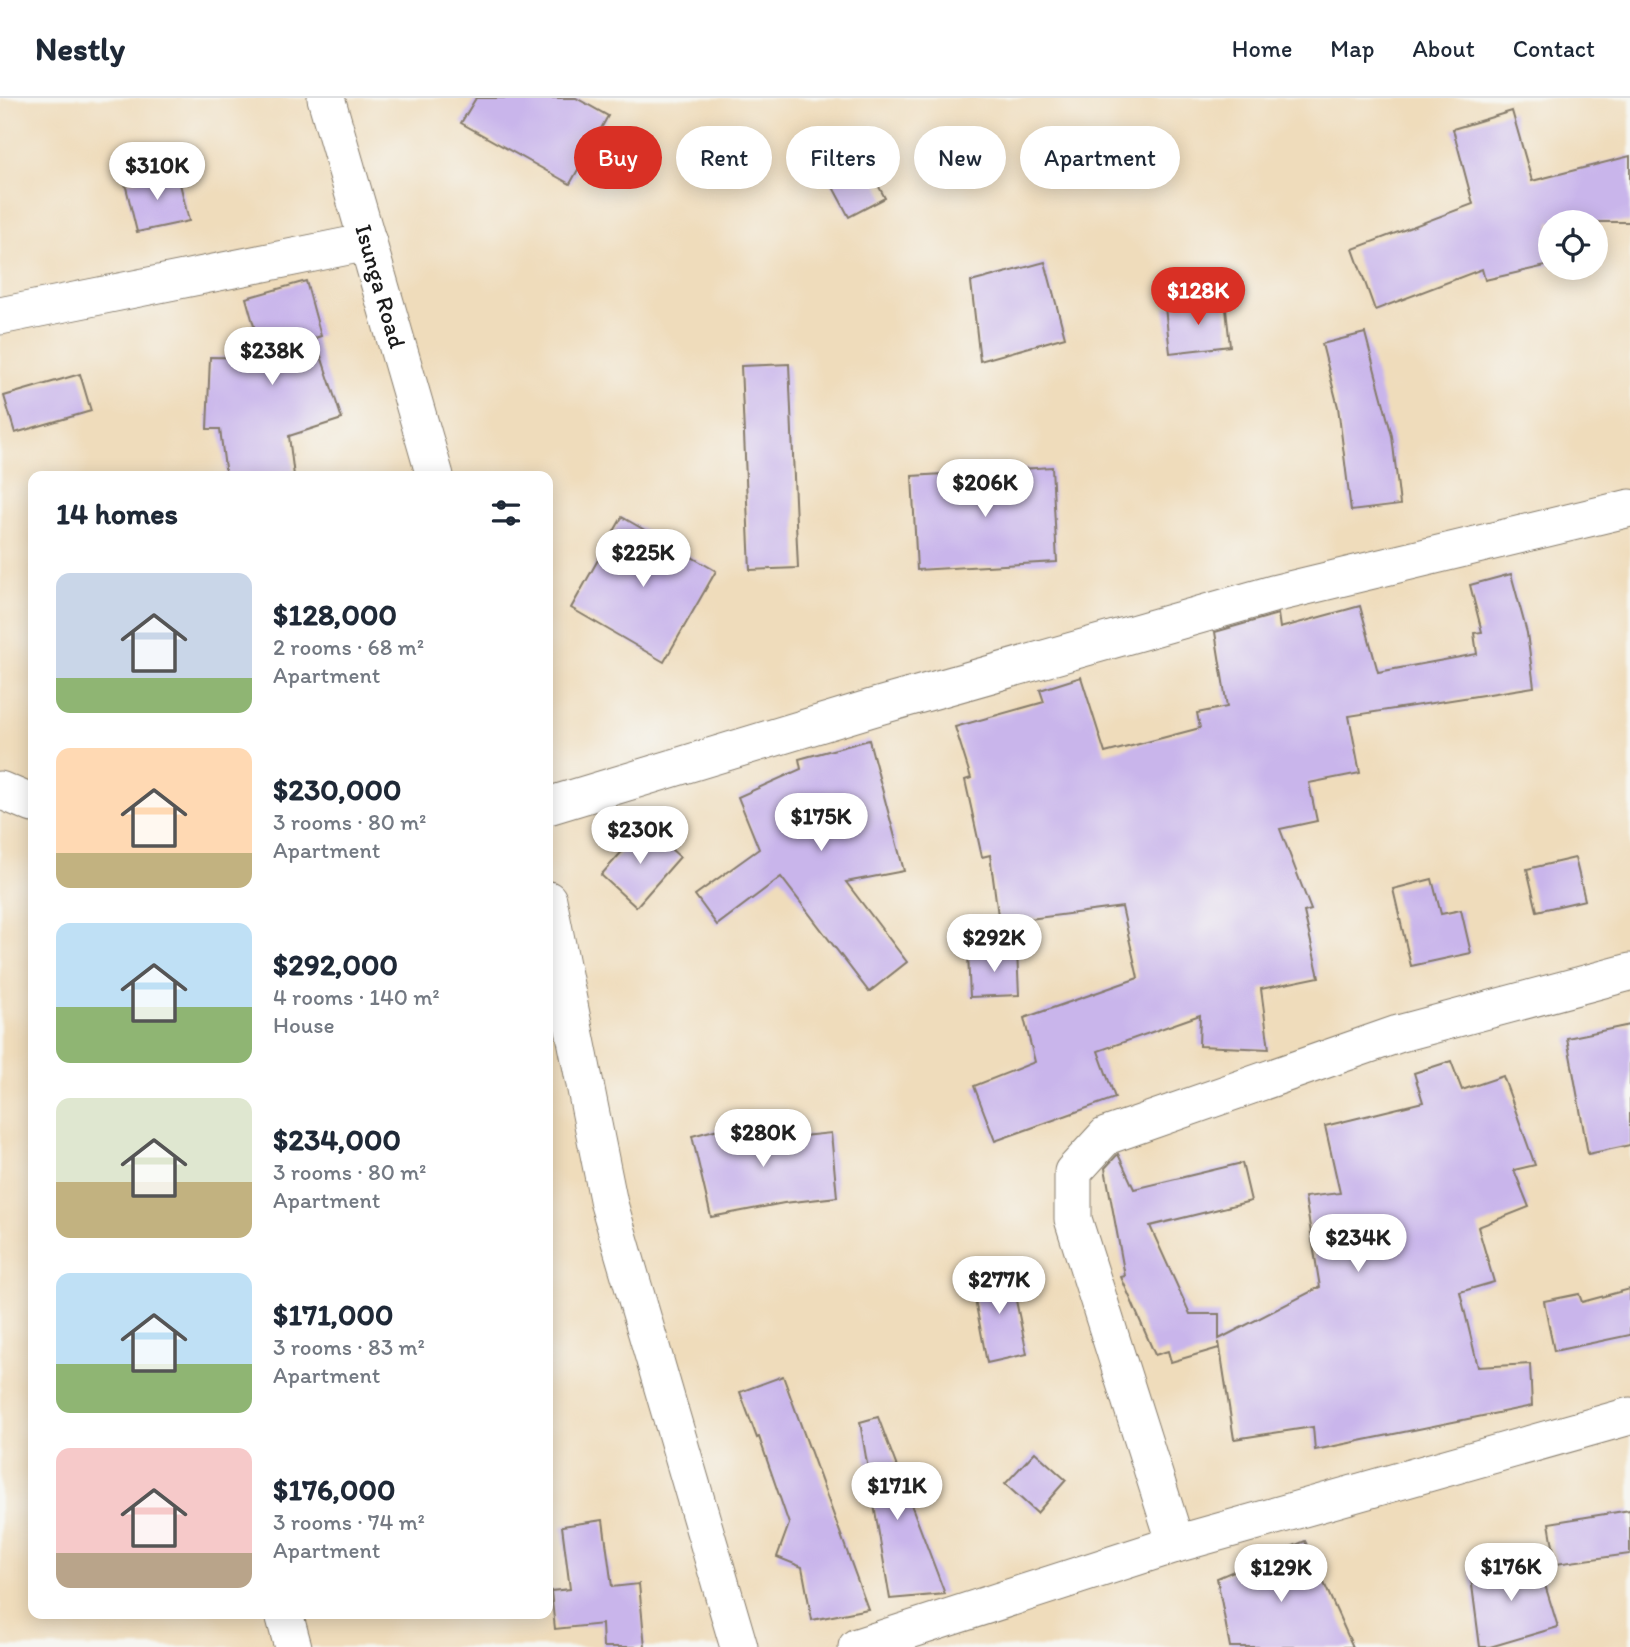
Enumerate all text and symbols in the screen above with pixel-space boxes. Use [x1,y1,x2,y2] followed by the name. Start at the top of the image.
[35,29,125,68] text: Nestly
[1232,34,1292,63] text: Home
[1330,34,1374,63] text: Map
[1412,34,1475,63] text: About
[1513,34,1595,63] text: Contact
[574,126,662,189] chip: Buy
[676,126,772,189] chip: Rent
[786,126,900,189] chip: Filters
[914,126,1006,189] chip: New
[1020,126,1180,189] chip: Apartment
[108,142,206,202] pin: $310K
[125,151,189,179] text: $310K
[1538,210,1608,280] map controls
[1538,210,1608,280] button: locate
[349,221,412,352] street label: Isunga Road
[1149,268,1247,327] pin: $128K
[1167,276,1229,304] text: $128K
[223,328,321,387] pin: $238K
[240,336,304,364] text: $238K
[936,460,1034,519] pin: $206K
[953,468,1017,496] text: $206K
[487,494,525,532] icon: filters
[56,495,178,532] text: 14 homes
[594,530,692,589] pin: $225K
[612,538,674,566] text: $225K
[273,596,397,633] text: $128,000
[112,601,196,685] icon: home
[273,633,424,661] text: 2 rooms · 68 m²
[273,661,380,689] text: Apartment
[273,771,401,808] text: $230,000
[112,776,196,860] icon: home
[772,794,870,853] pin: $175K
[791,802,851,830] text: $175K
[591,806,689,866] pin: $230K
[273,808,427,836] text: 3 rooms · 80 m²
[607,815,673,843] text: $230K
[273,836,380,864] text: Apartment
[945,914,1043,974] pin: $292K
[963,923,1025,951] text: $292K
[273,946,398,983] text: $292,000
[112,951,196,1035] icon: home
[273,983,440,1011] text: 4 rooms · 140 m²
[273,1011,335,1039] text: House
[714,1110,812,1169] pin: $280K
[730,1118,796,1146] text: $280K
[273,1121,401,1158] text: $234,000
[112,1126,196,1210] icon: home
[273,1158,427,1186] text: 3 rooms · 80 m²
[273,1186,380,1214] text: Apartment
[1309,1214,1407,1274] pin: $234K
[1326,1223,1390,1251] text: $234K
[950,1256,1048,1316] pin: $277K
[968,1265,1030,1293] text: $277K
[273,1296,393,1333] text: $171,000
[112,1301,196,1385] icon: home
[273,1333,425,1361] text: 3 rooms · 83 m²
[273,1361,380,1389] text: Apartment
[848,1462,946,1522] pin: $171K
[273,1471,395,1508] text: $176,000
[867,1471,927,1499] text: $171K
[112,1476,196,1560] icon: home
[273,1508,425,1536] text: 3 rooms · 74 m²
[273,1536,380,1564] text: Apartment
[1232,1544,1330,1604] pin: $129K
[1462,1544,1560,1603] pin: $176K
[1481,1552,1541,1580] text: $176K
[1250,1553,1312,1581] text: $129K

